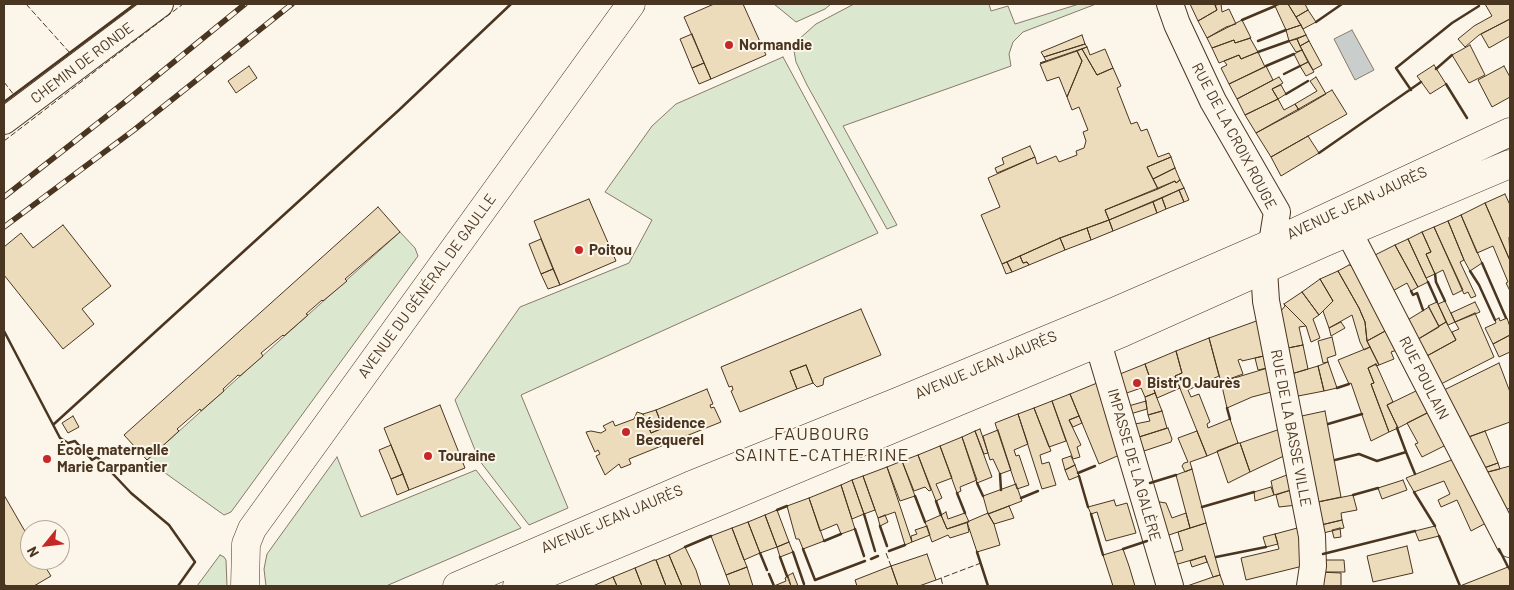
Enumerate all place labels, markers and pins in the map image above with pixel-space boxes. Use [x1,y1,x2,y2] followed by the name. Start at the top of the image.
[739,36,812,54] place label: Normandie
[723,39,735,51] marker: Normandie
[589,241,632,259] place label: Poitou
[573,244,585,256] marker: Poitou
[1147,374,1240,392] place label: Bistr'O Jaurès
[1131,377,1143,389] marker: Bistr'O Jaurès
[636,414,706,449] place label: Résidence Becquerel
[620,426,632,438] marker: Résidence Becquerel
[57,441,169,476] place label: École maternelle Marie Carpantier
[438,447,496,465] place label: Touraine
[422,450,434,462] marker: Touraine
[41,453,53,465] marker: École maternelle Marie Carpantier

